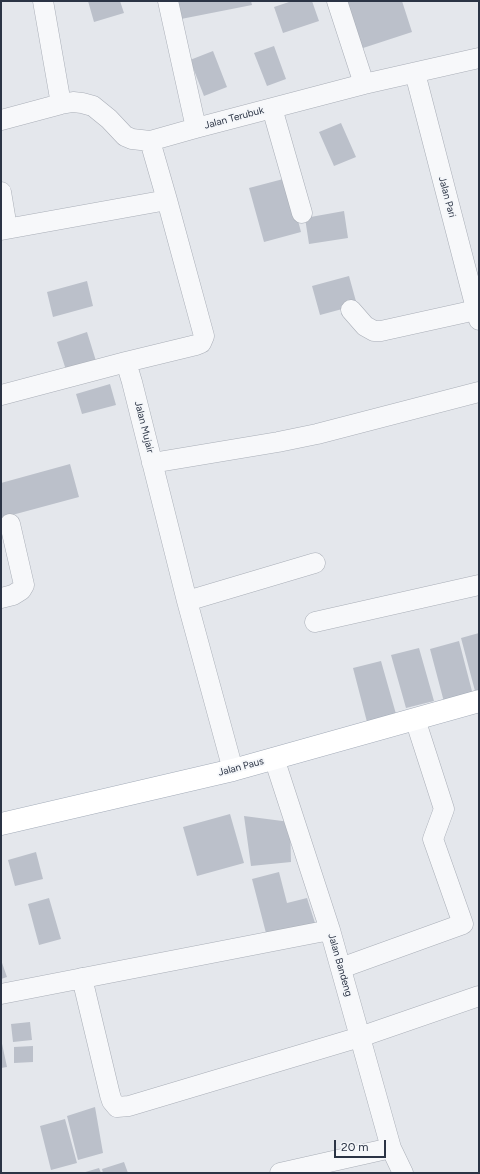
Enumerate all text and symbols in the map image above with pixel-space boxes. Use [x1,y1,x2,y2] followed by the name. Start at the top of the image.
[203,104,265,132] street label: Jalan Terubuk
[436,175,458,219] street label: Jalan Pari
[132,400,156,454] street label: Jalan Mujair
[217,755,265,779] street label: Jalan Paus
[325,932,355,998] street label: Jalan Bandeng
[336,1132,388,1158] scale bar
[341,1140,369,1154] text: 20 m

